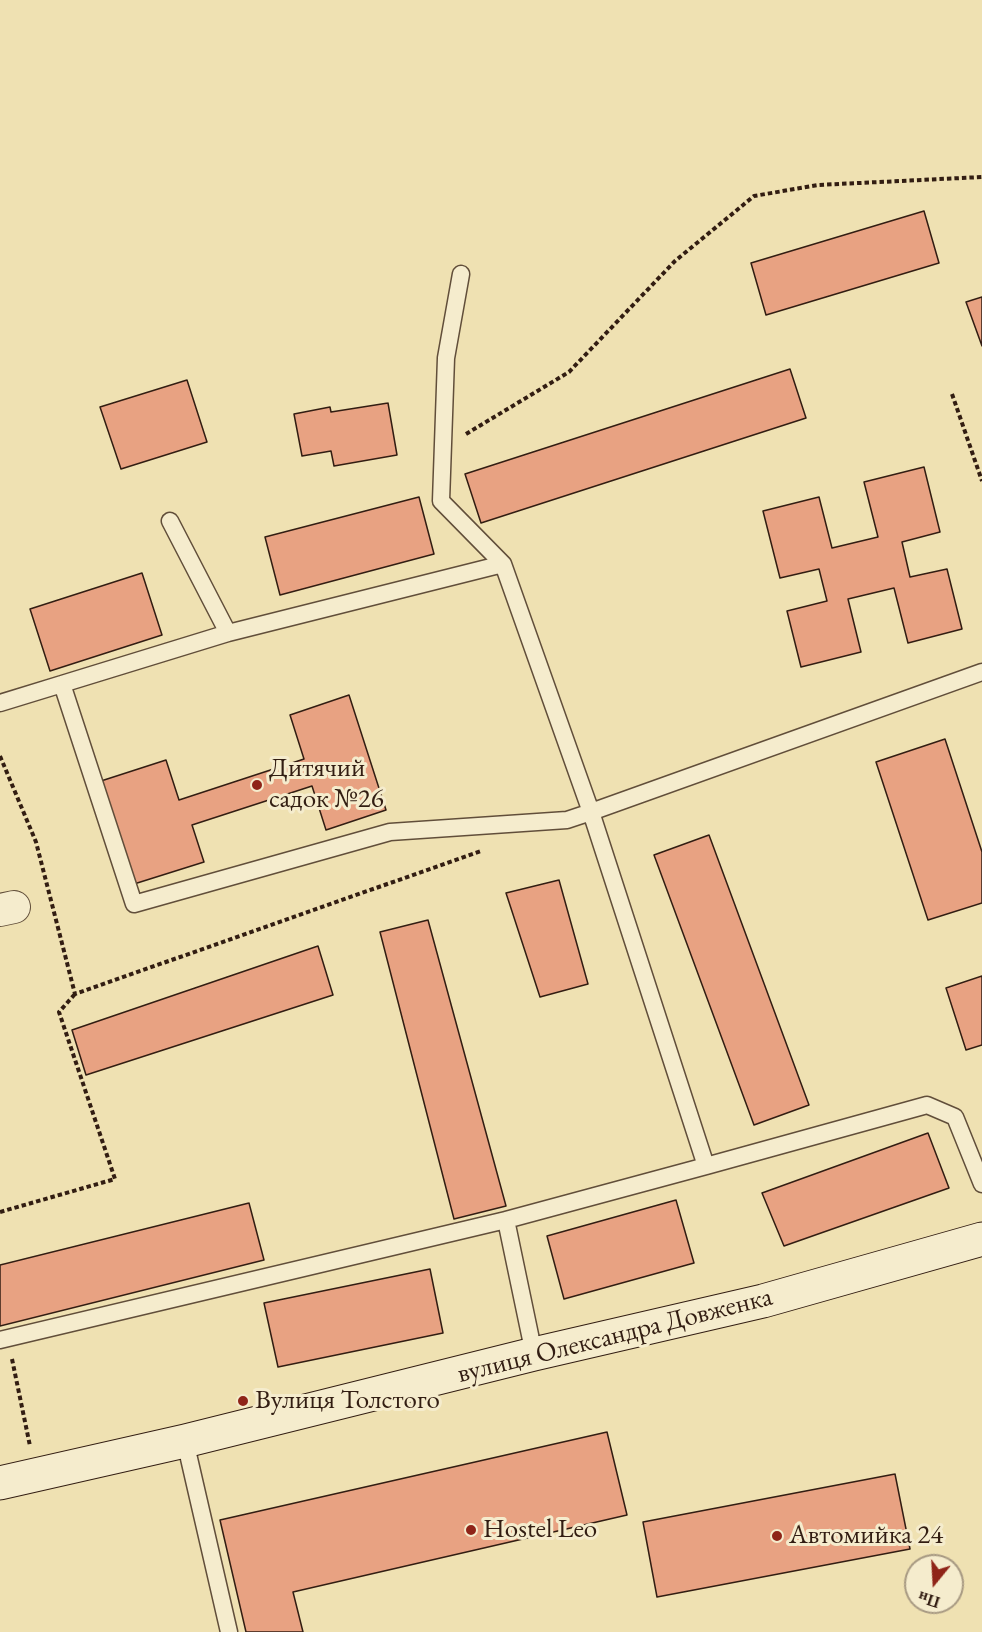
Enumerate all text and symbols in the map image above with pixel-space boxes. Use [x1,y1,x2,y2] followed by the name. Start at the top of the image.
[269,753,384,816] place label: Дитячий садок №26
[250,778,264,792] marker: Дитячий садок №26
[454,1281,776,1391] street label: вулиця Олександра Довженка
[255,1385,440,1417] place label: Вулиця Толстого
[236,1394,250,1408] marker: Вулиця Толстого
[483,1514,597,1546] place label: Hostel Leo
[789,1520,943,1552] place label: Автомийка 24
[464,1523,478,1537] marker: Hostel Leo
[770,1529,784,1543] marker: Автомийка 24
[904,1554,964,1614] north arrow
[915,1586,943,1613] text: Пн

